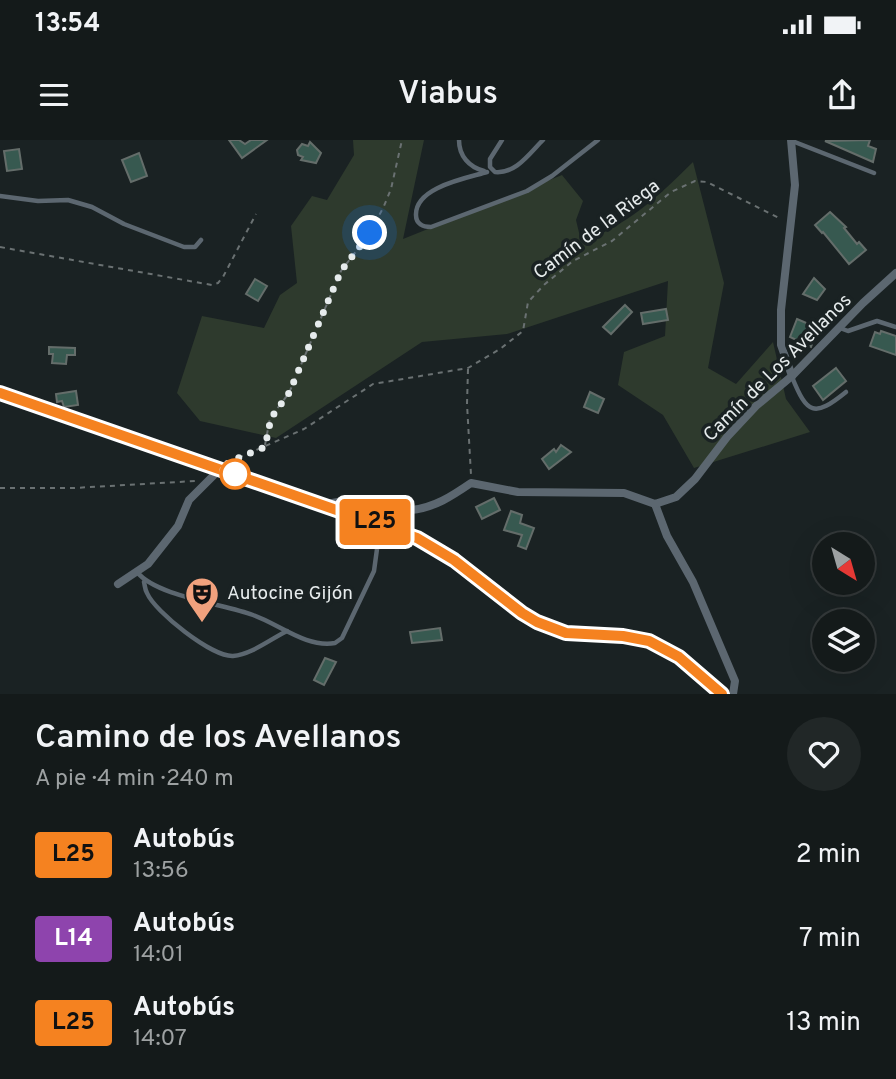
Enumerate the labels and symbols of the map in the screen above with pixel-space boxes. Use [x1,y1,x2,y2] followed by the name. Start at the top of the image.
[529,175,665,285] street label: Camín de la Riega
[352,215,387,250] your location
[699,289,857,447] street label: Camín de Los Avellanos
[220,459,250,489] unlabelled marker
[335,499,415,545] line badge: L25
[812,532,875,595] north arrow
[183,575,221,624] theatre icon: Autocine Gijón
[227,582,353,606] place label: Autocine Gijón

